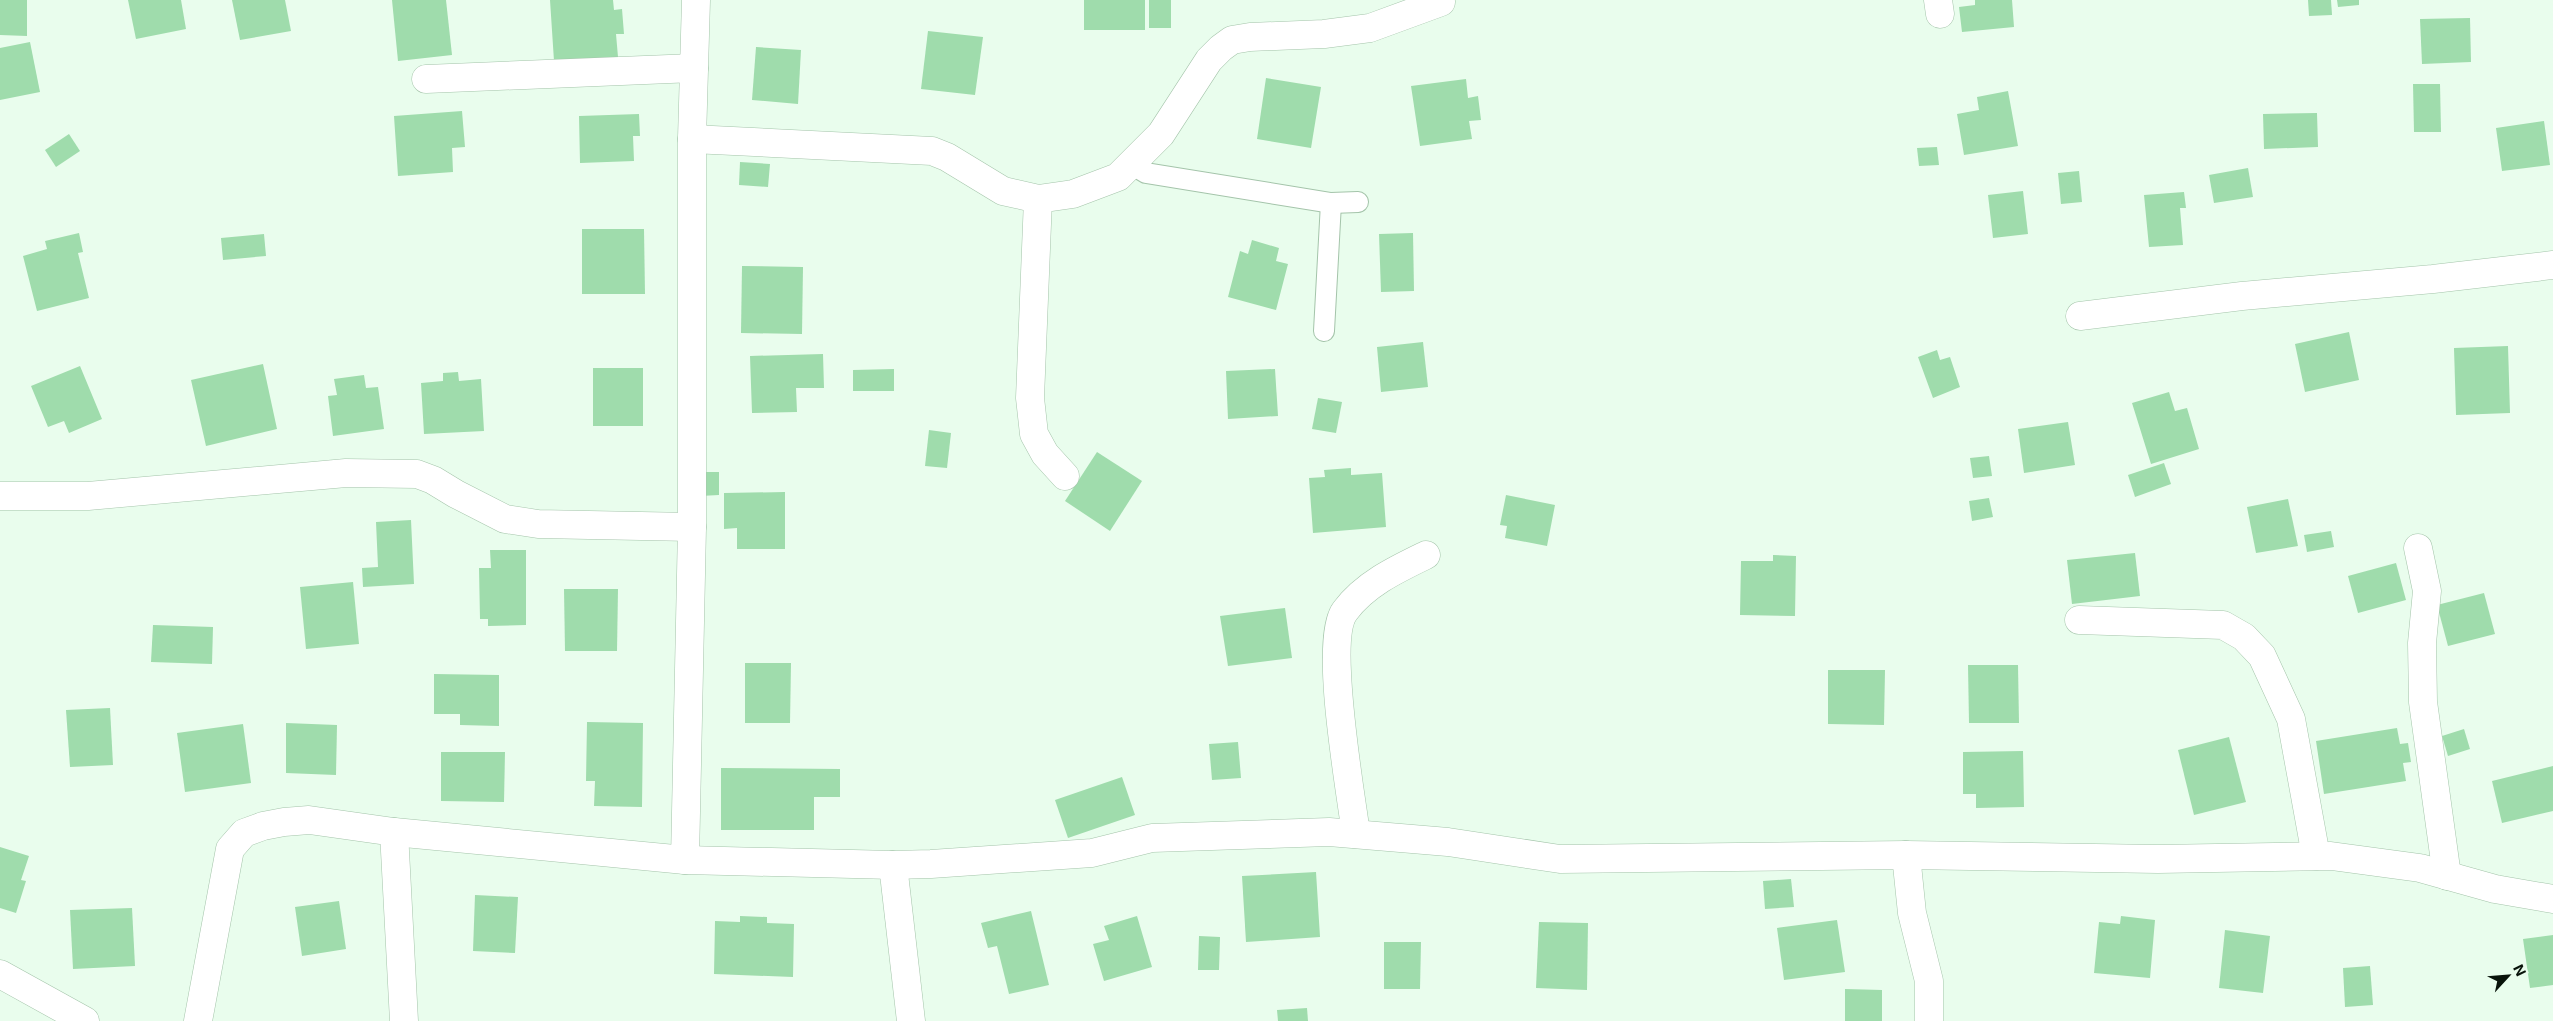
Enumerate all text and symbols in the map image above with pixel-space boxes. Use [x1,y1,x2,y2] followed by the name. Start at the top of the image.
[2483,951,2533,1001] north arrow
[2510,962,2530,979] text: N

